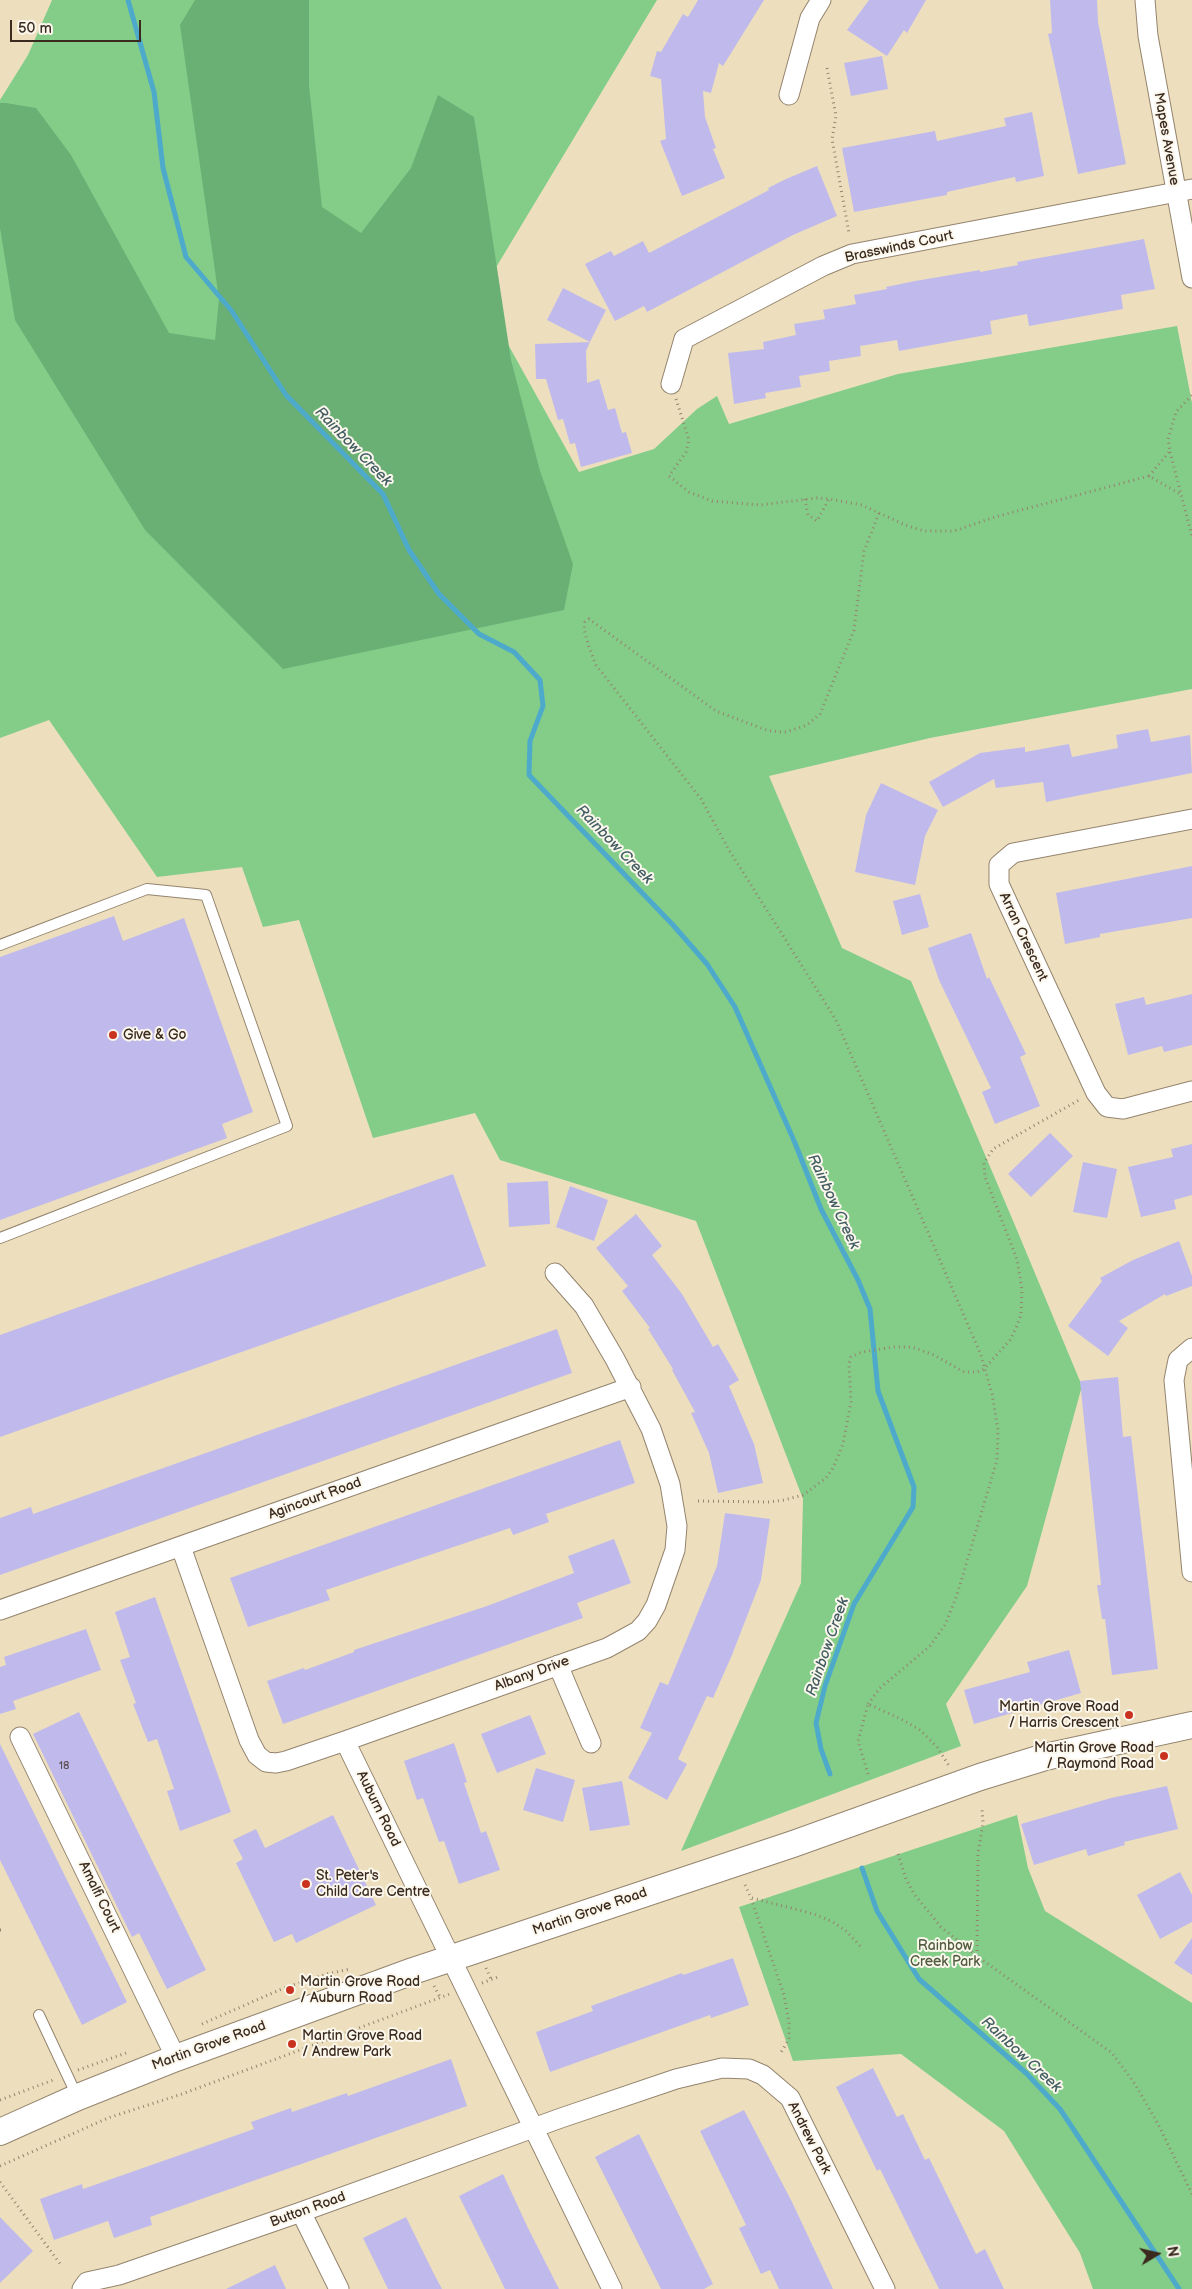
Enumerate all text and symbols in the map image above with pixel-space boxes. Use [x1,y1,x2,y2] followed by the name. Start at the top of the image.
[12,10,144,42] scale bar
[18,19,52,38] text: 50 m
[1150,91,1182,187] street label: Mapes Avenue
[843,227,955,267] street label: Brasswinds Court
[311,404,395,490] water label: Rainbow Creek
[572,802,656,888] water label: Rainbow Creek
[995,890,1051,984] street label: Arran Crescent
[123,1027,186,1043] place label: Give & Go
[107,1029,119,1041] marker: Give & Go
[803,1152,863,1252] water label: Rainbow Creek
[266,1474,364,1524] street label: Agincourt Road
[803,1595,853,1699] water label: Rainbow Creek
[492,1653,572,1695] street label: Albany Drive
[999,1699,1119,1731] place label: Martin Grove Road / Harris Crescent
[1123,1709,1135,1721] marker: Martin Grove Road / Harris Crescent
[1034,1740,1154,1772] place label: Martin Grove Road / Raymond Road
[1158,1750,1170,1762] marker: Martin Grove Road / Raymond Road
[59,1759,69,1773] house number: 18
[352,1768,404,1850] street label: Auburn Road
[75,1859,123,1935] street label: Amalfi Court
[316,1868,430,1900] place label: St. Peter's Child Care Centre
[300,1878,312,1890] marker: St. Peter's Child Care Centre
[530,1885,650,1939] street label: Martin Grove Road
[910,1938,980,1970] park label: Rainbow Creek Park
[300,1974,420,2006] place label: Martin Grove Road / Auburn Road
[284,1984,296,1996] marker: Martin Grove Road / Auburn Road
[977,2013,1065,2097] water label: Rainbow Creek
[150,2018,268,2074] street label: Martin Grove Road
[302,2028,422,2060] place label: Martin Grove Road / Andrew Park
[286,2038,298,2050] marker: Martin Grove Road / Andrew Park
[784,2099,834,2177] street label: Andrew Park
[268,2189,348,2231] street label: Button Road
[1132,2229,1182,2279] north arrow
[1163,2245,1182,2258] text: N

